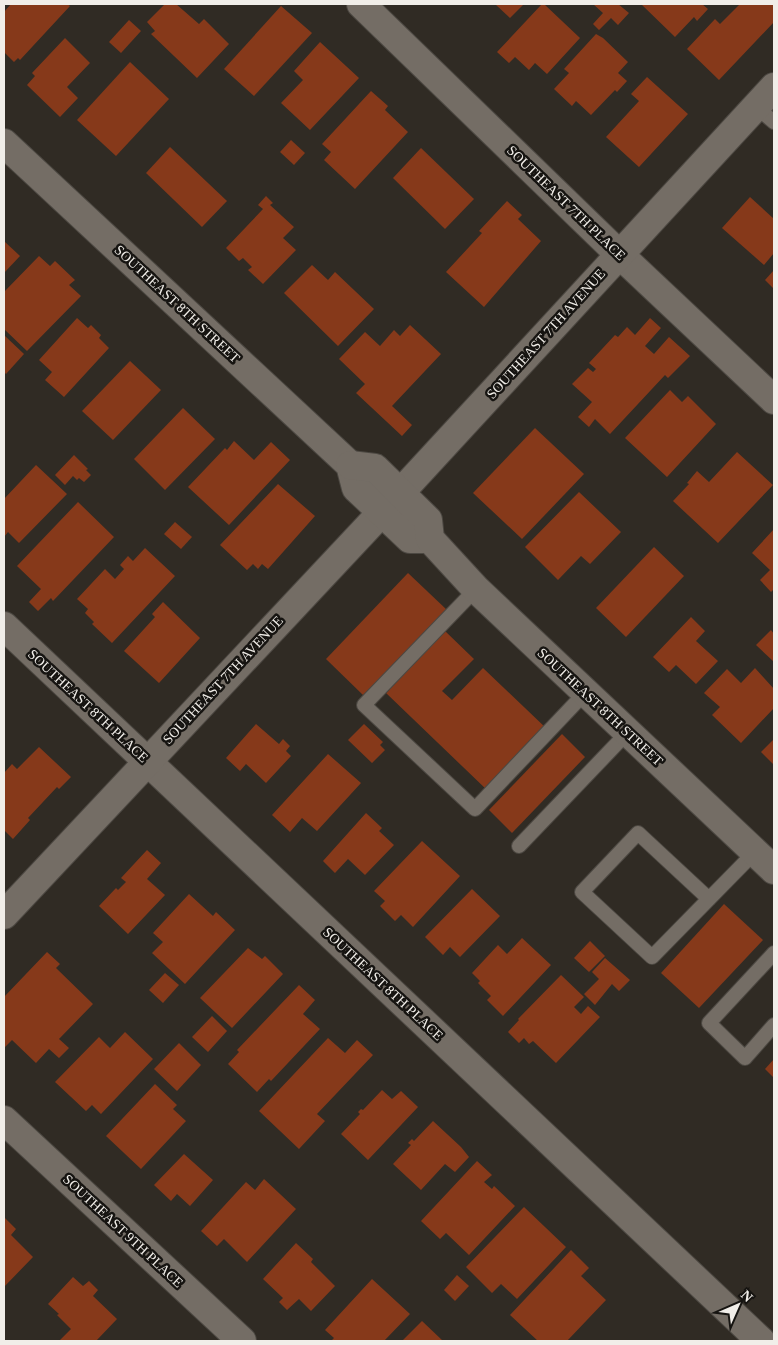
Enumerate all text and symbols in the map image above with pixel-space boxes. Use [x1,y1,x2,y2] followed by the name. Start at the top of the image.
[504,143,628,263] street label: SOUTHEAST 7TH PLACE
[111,242,243,366] street label: SOUTHEAST 8TH STREET
[484,266,608,402] street label: SOUTHEAST 7TH AVENUE
[160,613,286,747] street label: SOUTHEAST 7TH AVENUE
[534,645,666,769] street label: SOUTHEAST 8TH STREET
[25,646,151,766] street label: SOUTHEAST 8TH PLACE
[320,924,446,1044] street label: SOUTHEAST 8TH PLACE
[60,1171,186,1291] street label: SOUTHEAST 9TH PLACE
[713,1280,763,1330] north arrow
[738,1287,756,1305] text: N

